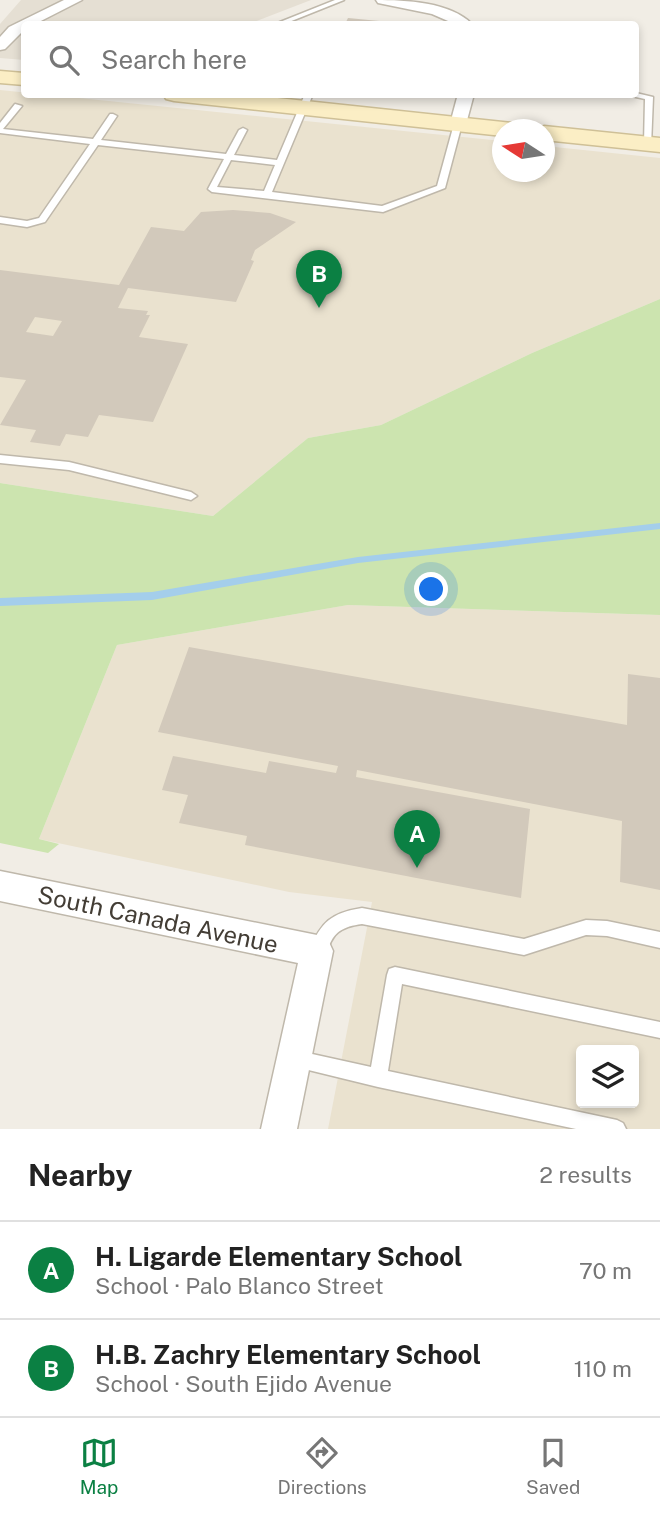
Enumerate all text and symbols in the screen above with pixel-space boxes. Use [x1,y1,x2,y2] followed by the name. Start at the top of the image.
[21,21,639,98] search box
[45,41,83,79] icon: search
[101,44,247,75] text: Search here
[492,119,555,182] north arrow
[296,250,342,308] pin: B
[414,572,448,606] your location
[394,810,440,868] pin: A
[35,880,281,958] street label: South Canada Avenue
[576,1045,639,1108] map controls
[576,1045,639,1108] button: layers
[28,1157,132,1193] text: Nearby
[539,1161,632,1188] text: 2 results
[95,1241,463,1272] text: H. Ligarde Elementary School
[43,1257,59,1284] text: A
[579,1257,632,1284] text: 70 m
[95,1272,384,1299] text: School · Palo Blanco Street
[95,1339,481,1370] text: H.B. Zachry Elementary School
[43,1355,59,1382] text: B
[574,1355,632,1382] text: 110 m
[95,1370,392,1397] text: School · South Ejido Avenue
[80,1434,118,1498] tab: Map
[277,1434,367,1498] tab: Directions
[526,1434,580,1498] tab: Saved

